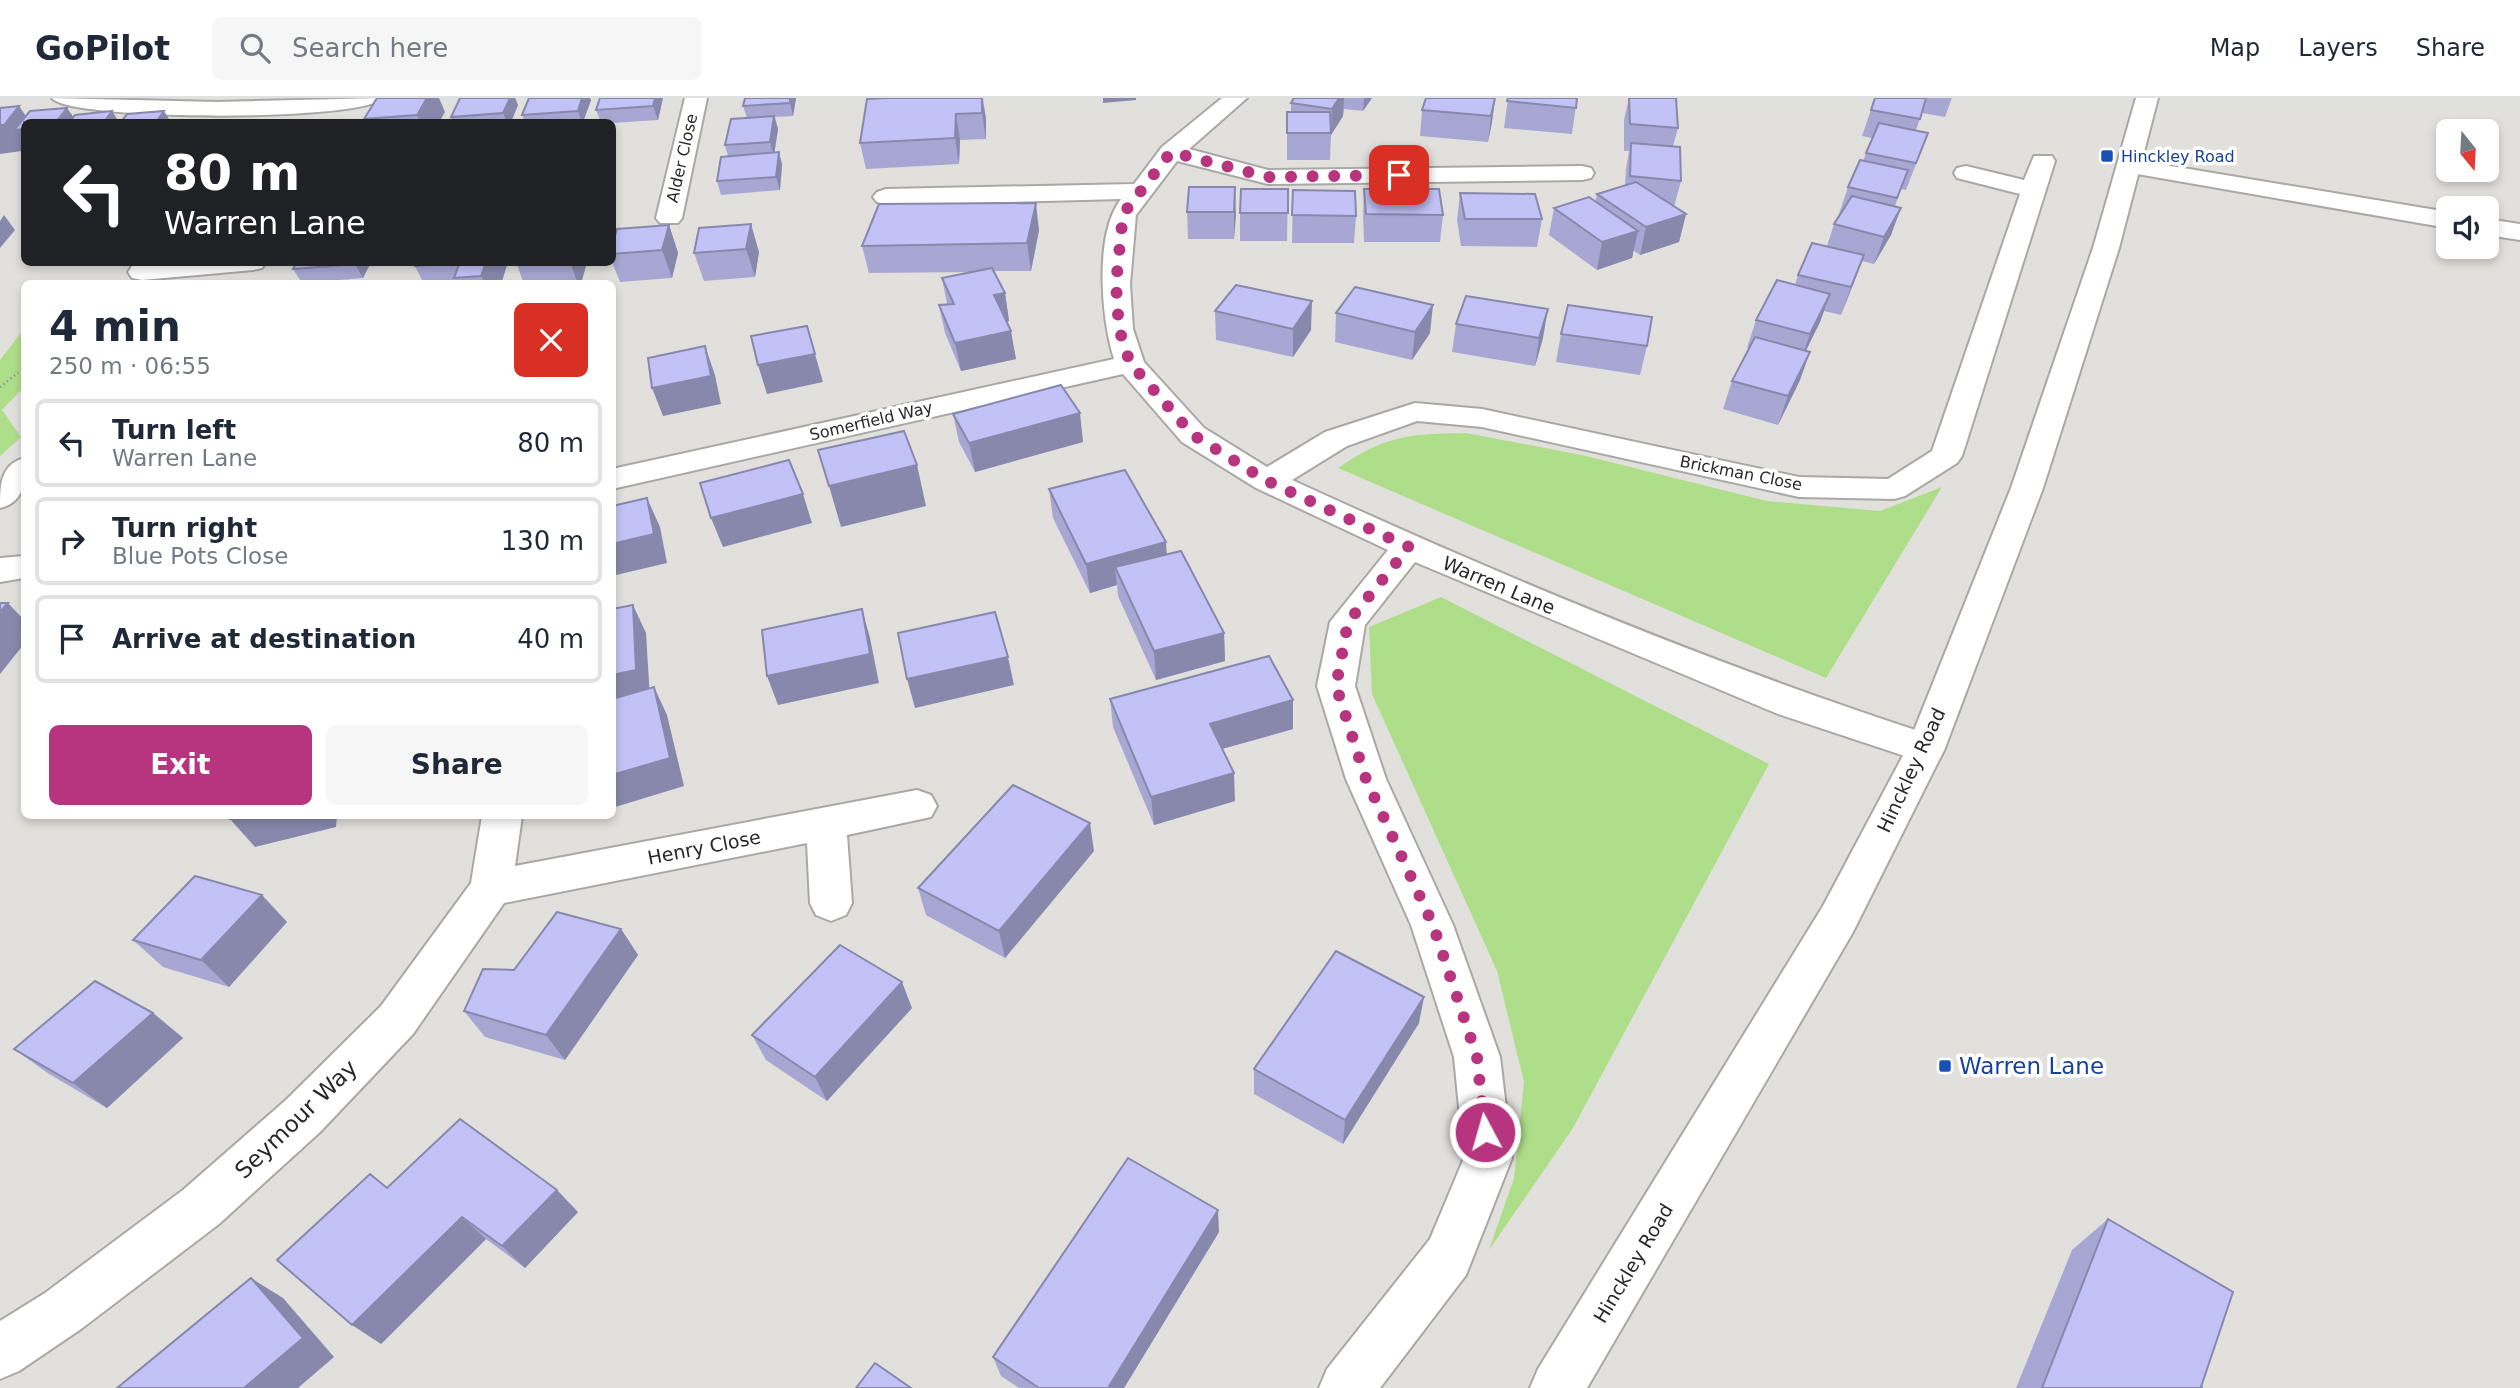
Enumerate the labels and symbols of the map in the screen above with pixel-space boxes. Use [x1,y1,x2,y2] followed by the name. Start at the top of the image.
[663,112,701,204] street label: Alder Close
[2436,119,2499,182] north arrow
[1369,145,1429,205] pin
[2121,147,2235,166] place label: Hinckley Road
[2099,148,2115,164] marker: Hinckley Road
[808,398,934,444] street label: Somerfield Way
[1678,452,1804,494] street label: Brickman Close
[1440,551,1558,619] street label: Warren Lane
[1873,704,1949,836] street label: Hinckley Road
[646,825,762,869] street label: Henry Close
[1959,1053,2104,1079] place label: Warren Lane
[230,1054,362,1184] street label: Seymour Way
[1937,1058,1953,1074] marker: Warren Lane
[1448,1095,1522,1169] position arrow
[1589,1199,1677,1327] street label: Hinckley Road

